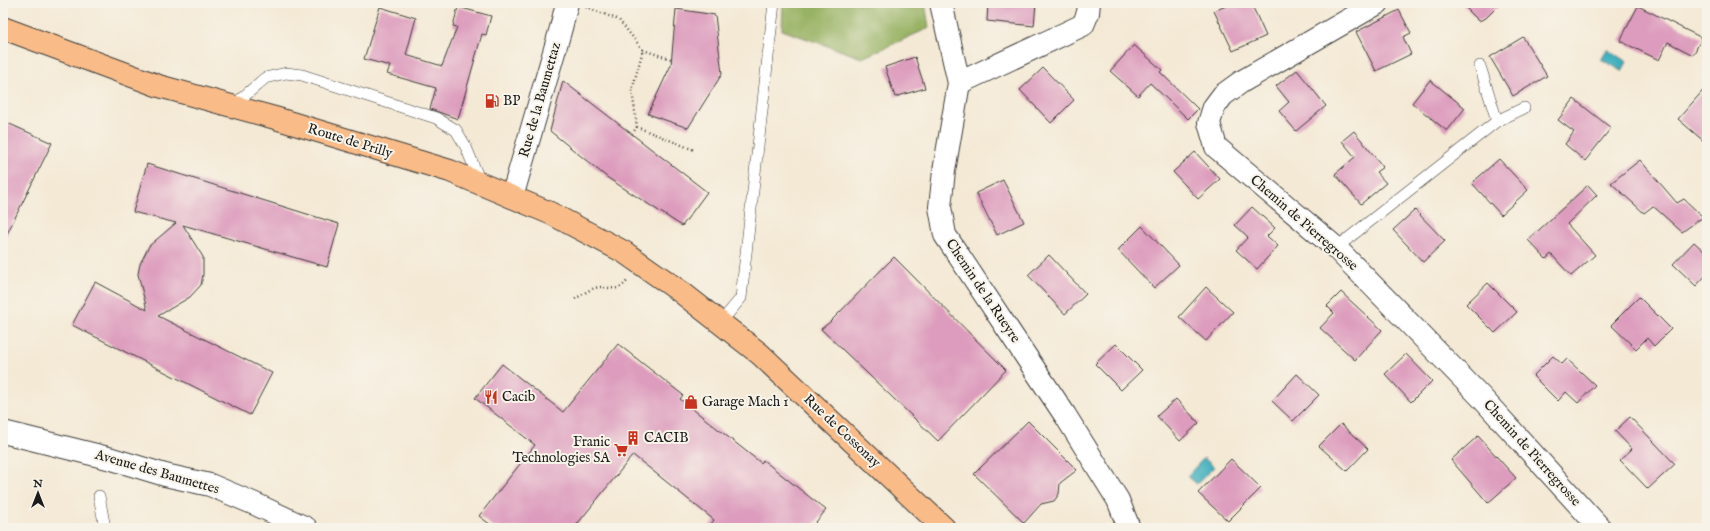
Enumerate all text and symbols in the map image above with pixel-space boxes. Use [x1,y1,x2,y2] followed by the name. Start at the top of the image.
[515,40,565,160] street label: Rue de la Baumettaz
[503,92,520,110] place label: BP
[484,93,500,109] fuel station icon: BP
[305,120,395,162] street label: Route de Prilly
[1246,171,1362,275] street label: Chemin de Pierregrosse
[942,236,1025,347] street label: Chemin de la Rueyre
[502,388,535,406] place label: Cacib
[483,389,499,405] restaurant icon: Cacib
[800,391,885,472] street label: Rue de Cossonay
[702,393,788,411] place label: Garage Mach 1
[683,394,699,410] shop icon: Garage Mach 1
[1479,396,1585,510] street label: Chemin de Pierregrosse
[644,429,689,447] place label: CACIB
[625,430,641,446] building icon: CACIB
[513,433,611,467] place label: Franic Technologies SA
[613,442,629,458] supermarket icon: Franic Technologies SA
[92,445,221,498] street label: Avenue des Baumettes
[18,473,58,513] north arrow
[32,477,43,491] text: N

